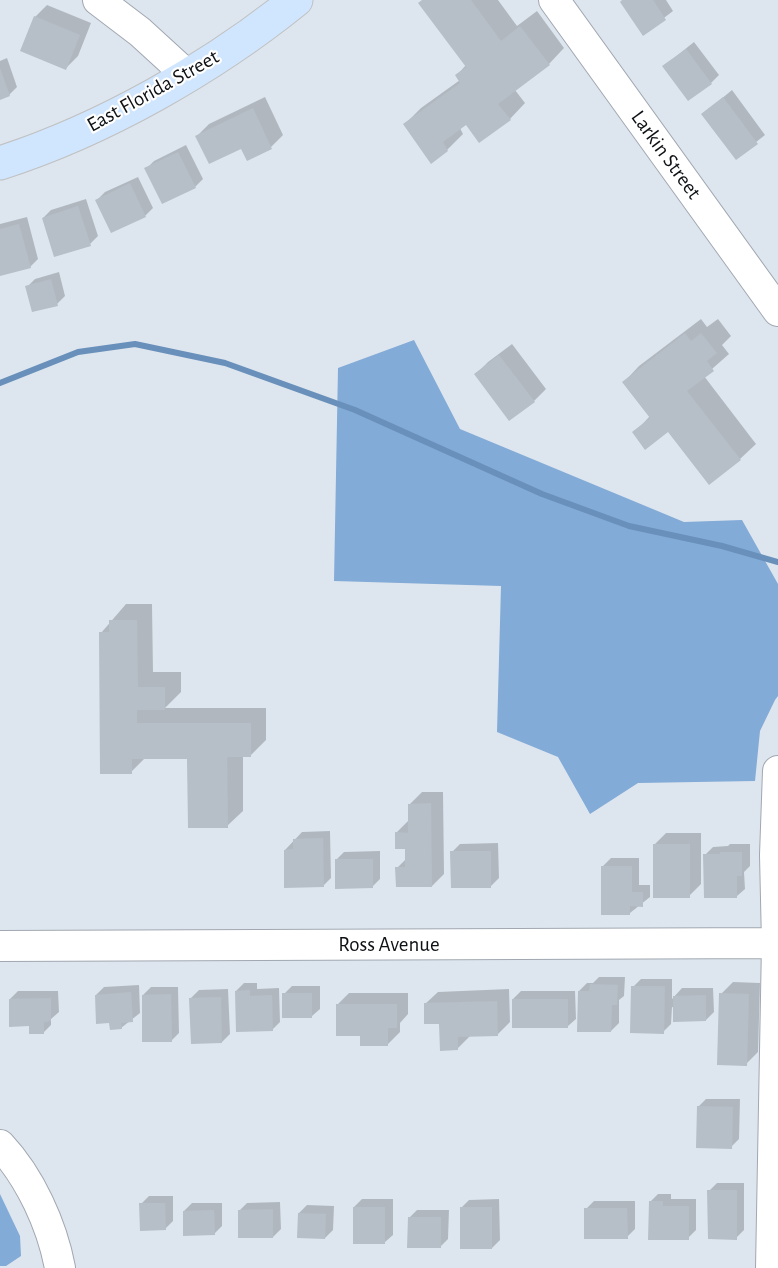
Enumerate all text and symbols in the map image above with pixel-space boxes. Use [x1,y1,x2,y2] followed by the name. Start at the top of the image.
[83,44,223,138] street label: East Florida Street
[625,106,707,204] street label: Larkin Street
[338,932,440,958] street label: Ross Avenue

